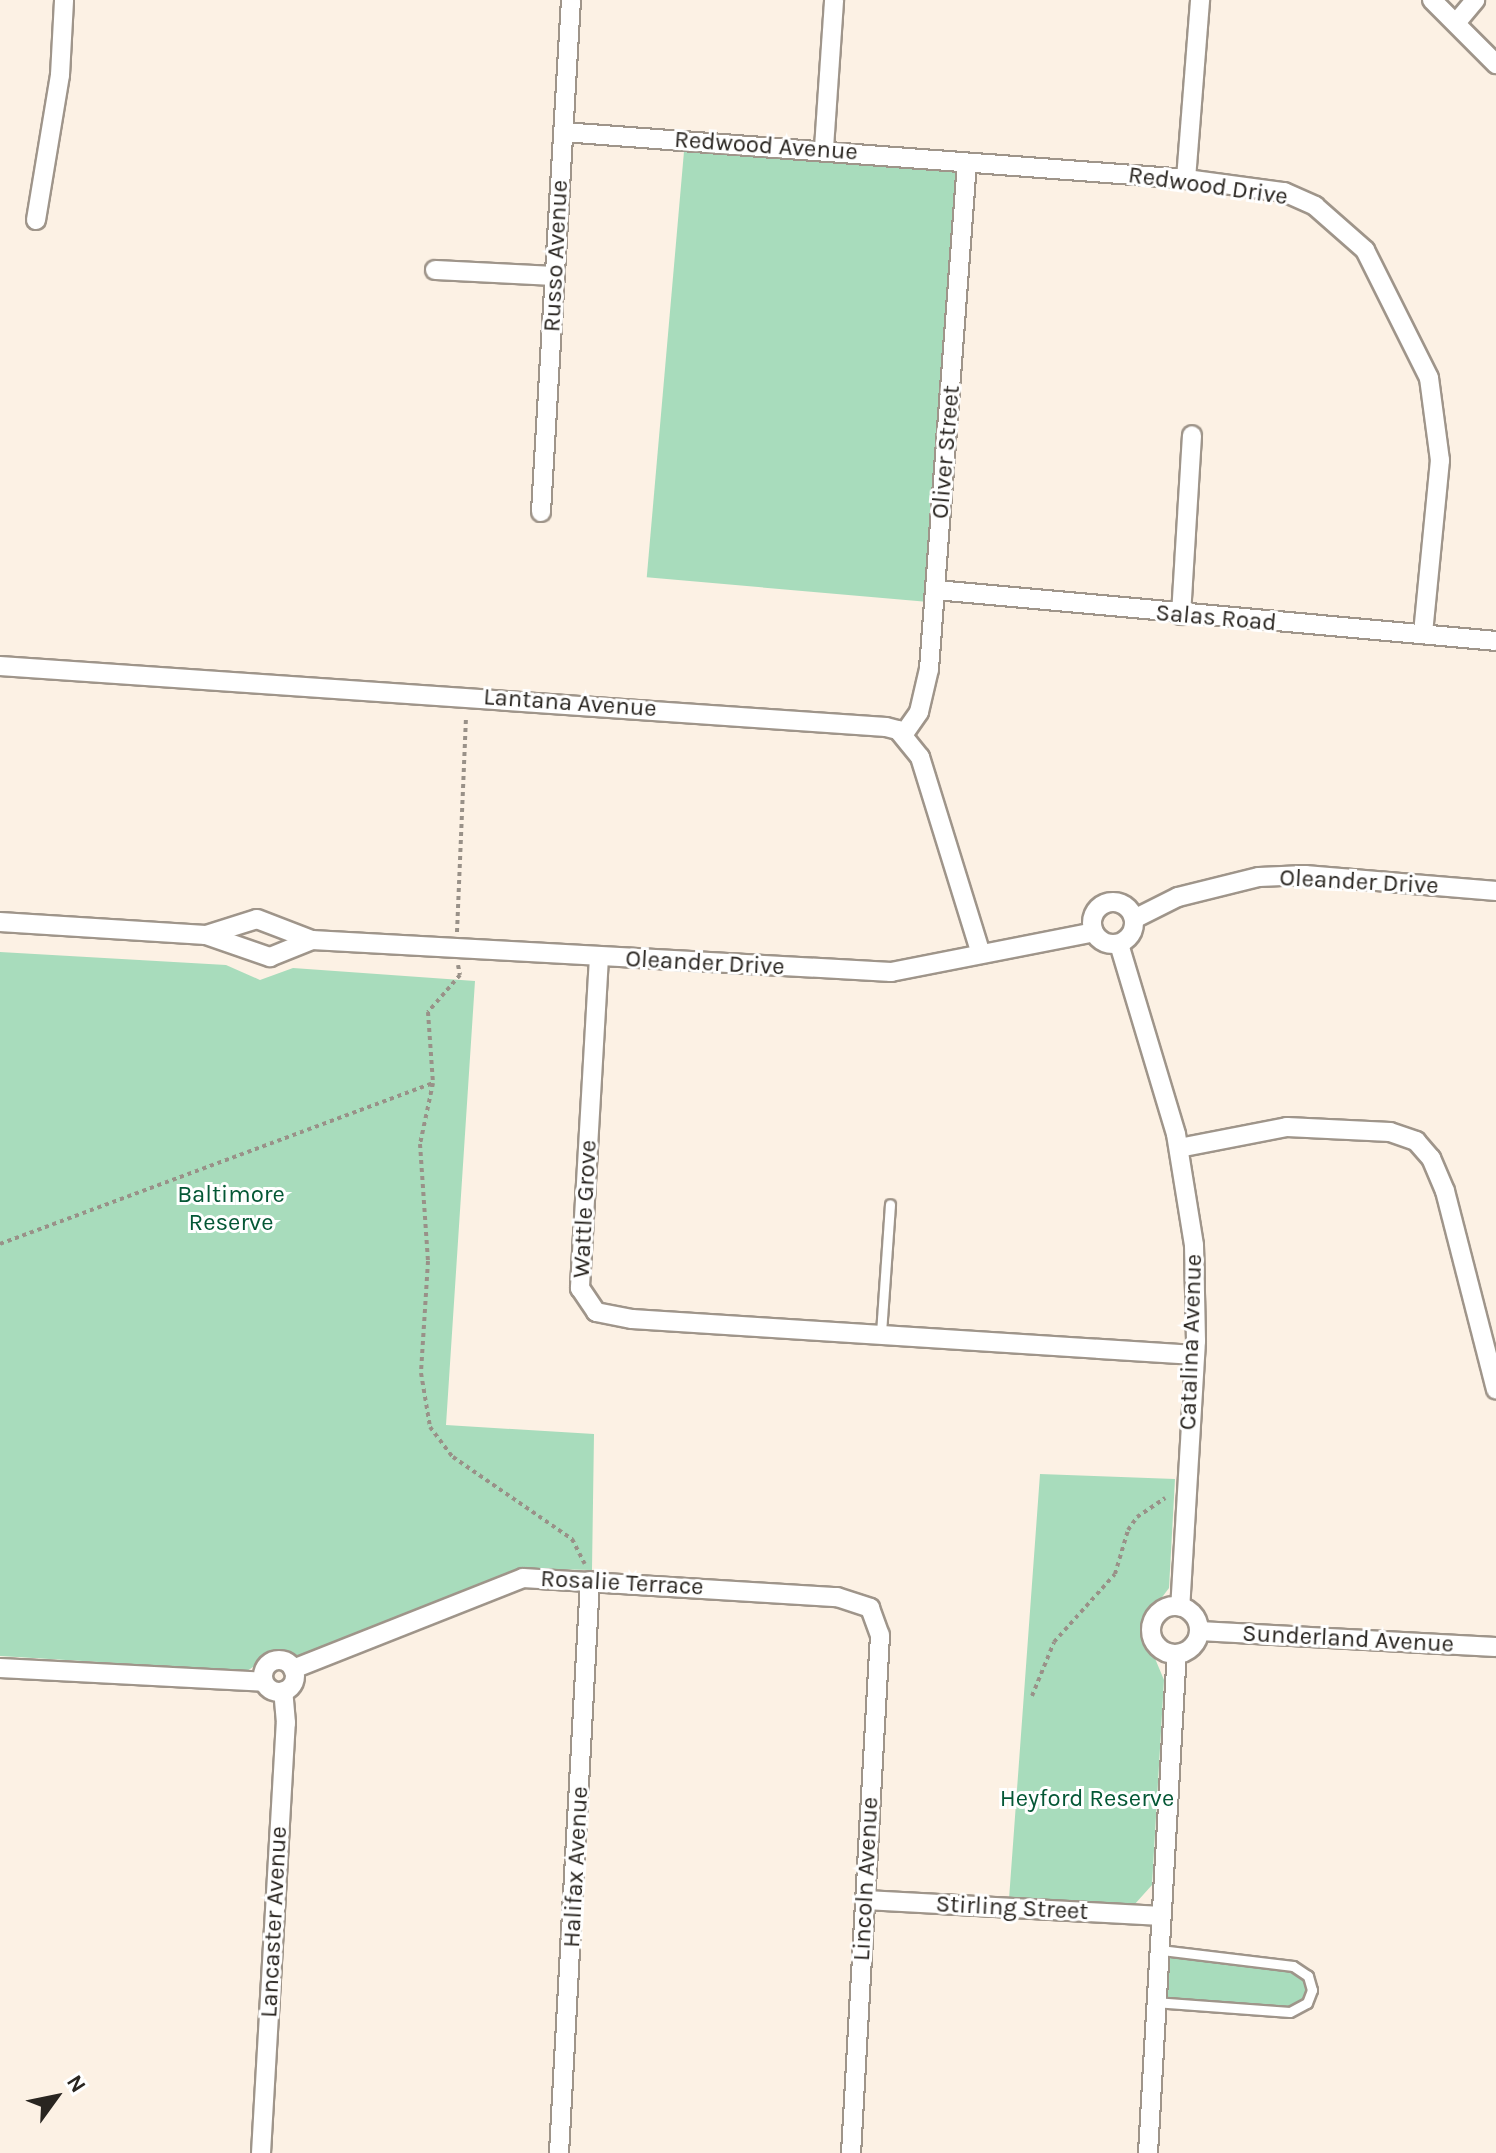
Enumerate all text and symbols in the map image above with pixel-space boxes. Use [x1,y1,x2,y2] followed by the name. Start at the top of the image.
[673,125,859,167] street label: Redwood Avenue
[1126,161,1290,211] street label: Redwood Drive
[538,179,574,333] street label: Russo Avenue
[926,384,966,520] street label: Oliver Street
[1154,598,1278,638] street label: Salas Road
[482,683,658,723] street label: Lantana Avenue
[1279,863,1439,901] street label: Oleander Drive
[625,944,785,982] street label: Oleander Drive
[567,1139,603,1279] street label: Wattle Grove
[177,1181,285,1237] park label: Baltimore Reserve
[1174,1253,1208,1431] street label: Catalina Avenue
[540,1564,704,1602] street label: Rosalie Terrace
[1241,1619,1455,1659] street label: Sunderland Avenue
[1000,1785,1174,1813] park label: Heyford Reserve
[557,1786,595,1948] street label: Halifax Avenue
[847,1796,885,1962] street label: Lincoln Avenue
[255,1825,293,2019] street label: Lancaster Avenue
[935,1890,1089,1926] street label: Stirling Street
[16,2057,96,2137] north arrow
[61,2070,91,2098] text: N

